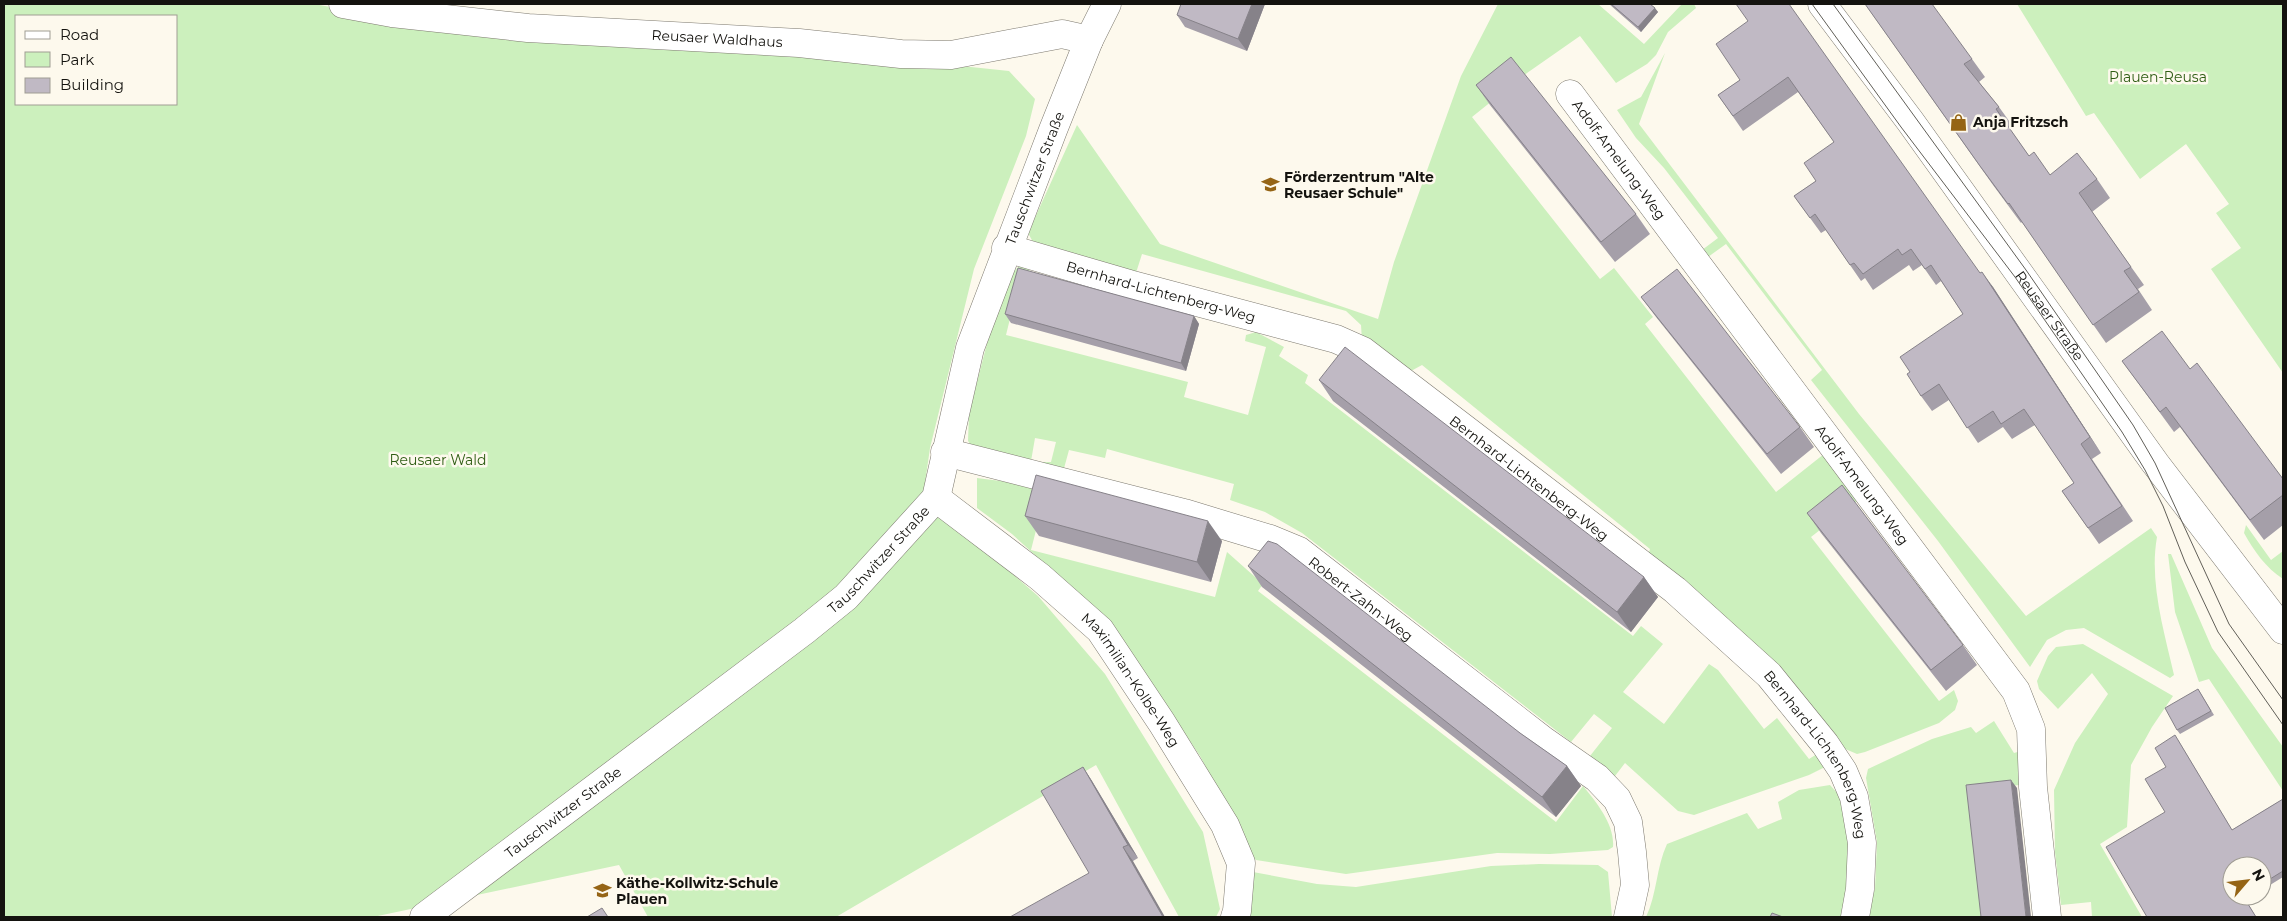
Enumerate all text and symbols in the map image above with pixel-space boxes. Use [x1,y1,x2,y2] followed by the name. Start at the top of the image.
[15,15,178,105] legend
[60,25,99,44] text: Road
[651,26,783,51] street label: Reusaer Waldhaus
[60,50,94,69] text: Park
[2109,68,2207,86] park label: Plauen-Reusa
[60,75,124,94] text: Building
[1568,96,1670,223] street label: Adolf-Amelung-Weg
[1001,109,1068,247] street label: Tauschwitzer Straße
[1949,112,1969,132] shop icon: Anja Fritzsch
[1972,113,2068,131] place label: Anja Fritzsch
[1284,168,1434,202] place label: Förderzentrum "Alte Reusaer Schule"
[1260,175,1280,195] school or university icon: Förderzentrum "Alte Reusaer Schule"
[1064,257,1258,326] street label: Bernhard-Lichtenberg-Weg
[2011,267,2088,364] street label: Reusaer Straße
[1446,412,1612,545] street label: Bernhard-Lichtenberg-Weg
[1811,421,1913,549] street label: Adolf-Amelung-Weg
[389,451,487,469] park label: Reusaer Wald
[824,502,933,617] street label: Tauschwitzer Straße
[1305,553,1417,645] street label: Robert-Zahn-Weg
[1078,609,1184,751] street label: Maximilian-Kolbe-Weg
[1760,667,1870,841] street label: Bernhard-Lichtenberg-Weg
[501,763,625,862] street label: Tauschwitzer Straße
[2222,856,2272,906] north arrow
[2248,866,2269,884] text: N
[616,874,778,908] place label: Käthe-Kollwitz-Schule Plauen
[592,881,612,901] school or university icon: Käthe-Kollwitz-Schule Plauen

